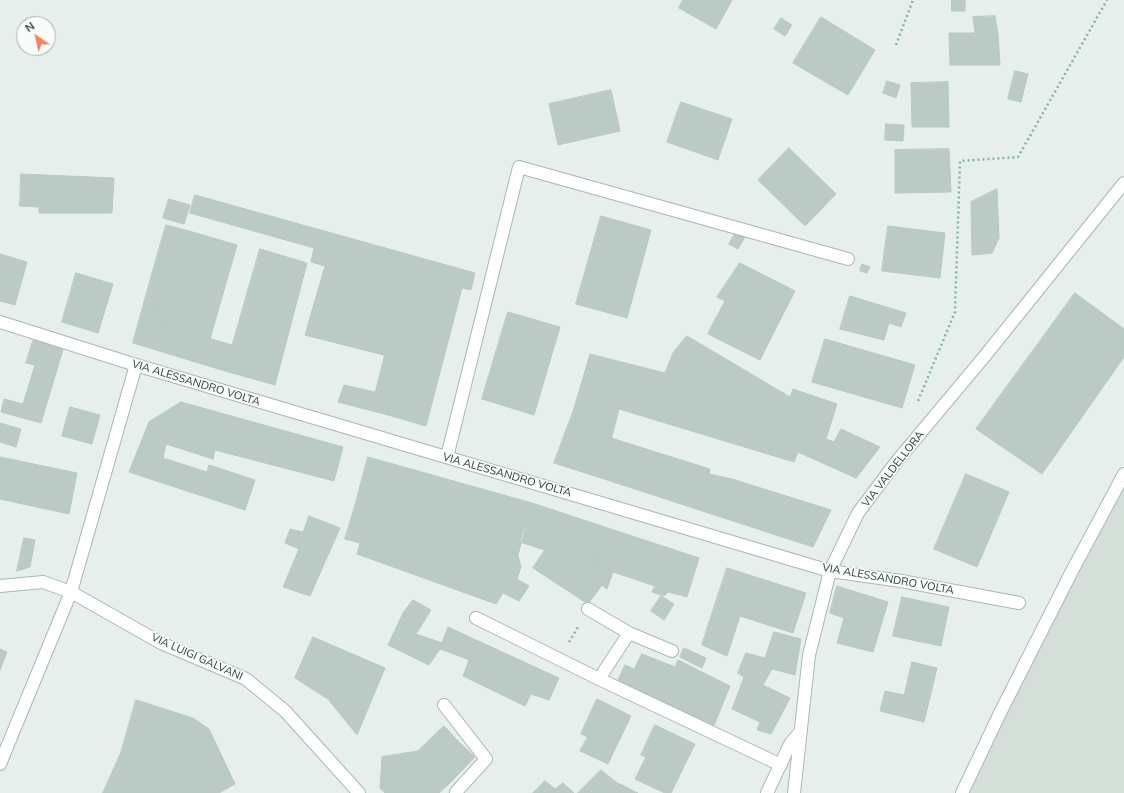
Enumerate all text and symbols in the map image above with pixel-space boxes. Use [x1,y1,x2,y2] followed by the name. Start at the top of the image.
[16,16,56,56] north arrow
[22,19,37,35] text: N
[130,357,262,409] street label: VIA ALESSANDRO VOLTA
[859,428,927,510] street label: VIA VALDELLORA
[441,450,573,500] street label: VIA ALESSANDRO VOLTA
[821,561,955,597] street label: VIA ALESSANDRO VOLTA
[149,631,245,683] street label: VIA LUIGI GALVANI

